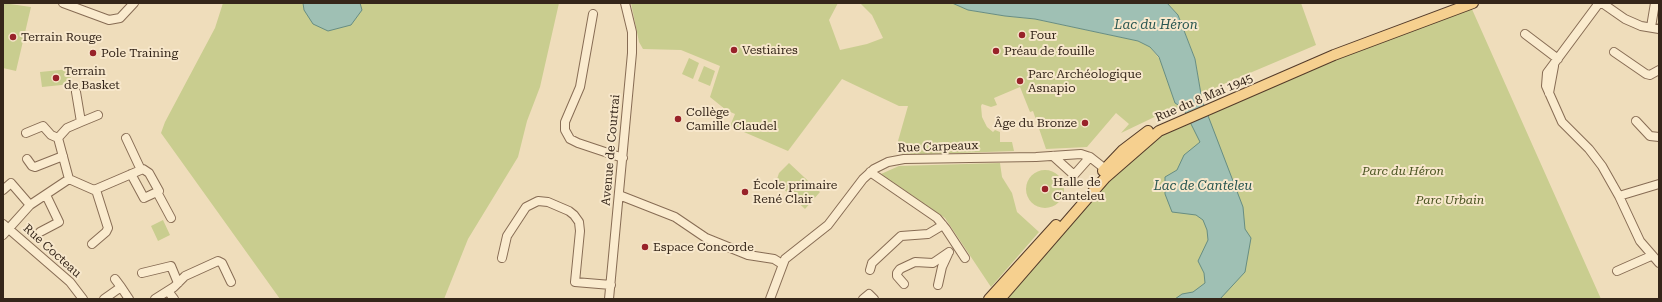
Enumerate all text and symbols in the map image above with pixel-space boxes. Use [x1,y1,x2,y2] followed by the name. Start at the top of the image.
[1114,17,1198,33] water label: Lac du Héron
[1030,28,1056,42] place label: Four
[21,30,102,44] place label: Terrain Rouge
[1017,30,1027,40] marker: Four
[8,32,18,42] marker: Terrain Rouge
[742,43,798,57] place label: Vestiaires
[1004,44,1095,58] place label: Préau de fouille
[729,45,739,55] marker: Vestiaires
[101,46,178,60] place label: Pole Training
[991,46,1001,56] marker: Préau de fouille
[88,48,98,58] marker: Pole Training
[64,64,120,92] place label: Terrain de Basket
[1028,67,1141,95] place label: Parc Archéologique Asnapio
[1153,71,1255,125] street label: Rue du 8 Mai 1945
[51,73,61,83] marker: Terrain de Basket
[1015,76,1025,86] marker: Parc Archéologique Asnapio
[599,94,623,206] street label: Avenue de Courtrai
[686,105,777,133] place label: Collège Camille Claudel
[673,114,683,124] marker: Collège Camille Claudel
[994,116,1077,130] place label: Âge du Bronze
[1080,118,1090,128] marker: Âge du Bronze
[897,138,979,156] street label: Rue Carpeaux
[1362,164,1444,178] park label: Parc du Héron
[1053,175,1104,203] place label: Halle de Canteleu
[753,178,837,206] place label: École primaire René Clair
[1154,178,1252,194] water label: Lac de Canteleu
[1040,184,1050,194] marker: Halle de Canteleu
[740,187,750,197] marker: École primaire René Clair
[1416,193,1484,207] park label: Parc Urbain
[20,221,84,281] street label: Rue Cocteau
[653,240,754,254] place label: Espace Concorde
[640,242,650,252] marker: Espace Concorde

